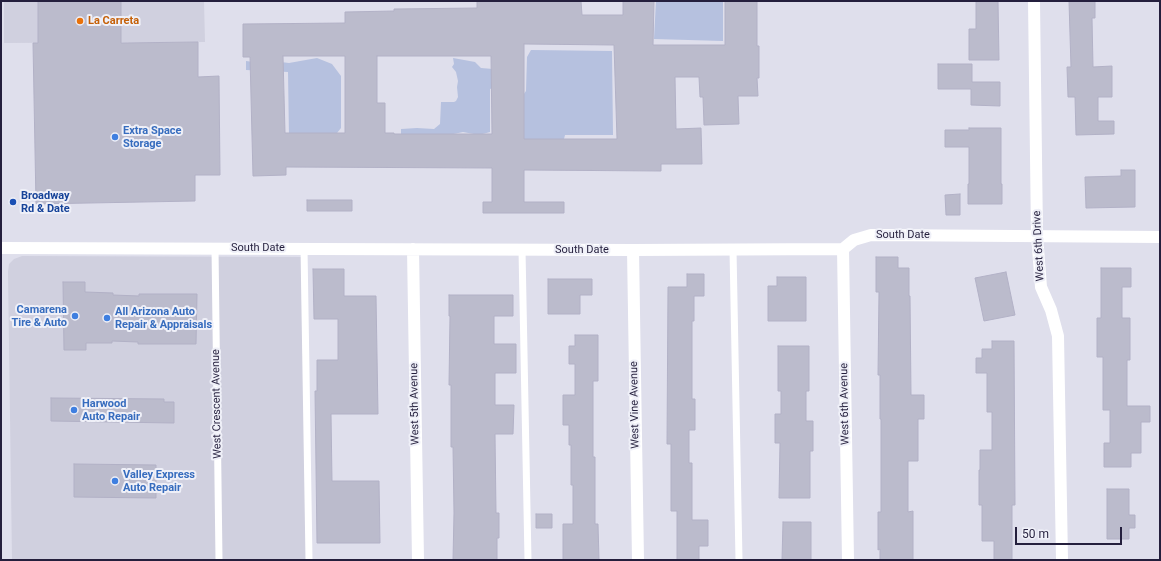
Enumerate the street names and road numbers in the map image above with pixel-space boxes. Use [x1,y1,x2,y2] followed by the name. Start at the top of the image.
[1031,210,1047,282] street label: West 6th Drive
[876,228,930,242] street label: South Date
[231,241,285,255] street label: South Date
[555,243,609,257] street label: South Date
[209,349,225,459] street label: West Crescent Avenue
[628,361,642,449] street label: West Vine Avenue
[408,363,422,445] street label: West 5th Avenue
[838,363,852,445] street label: West 6th Avenue

